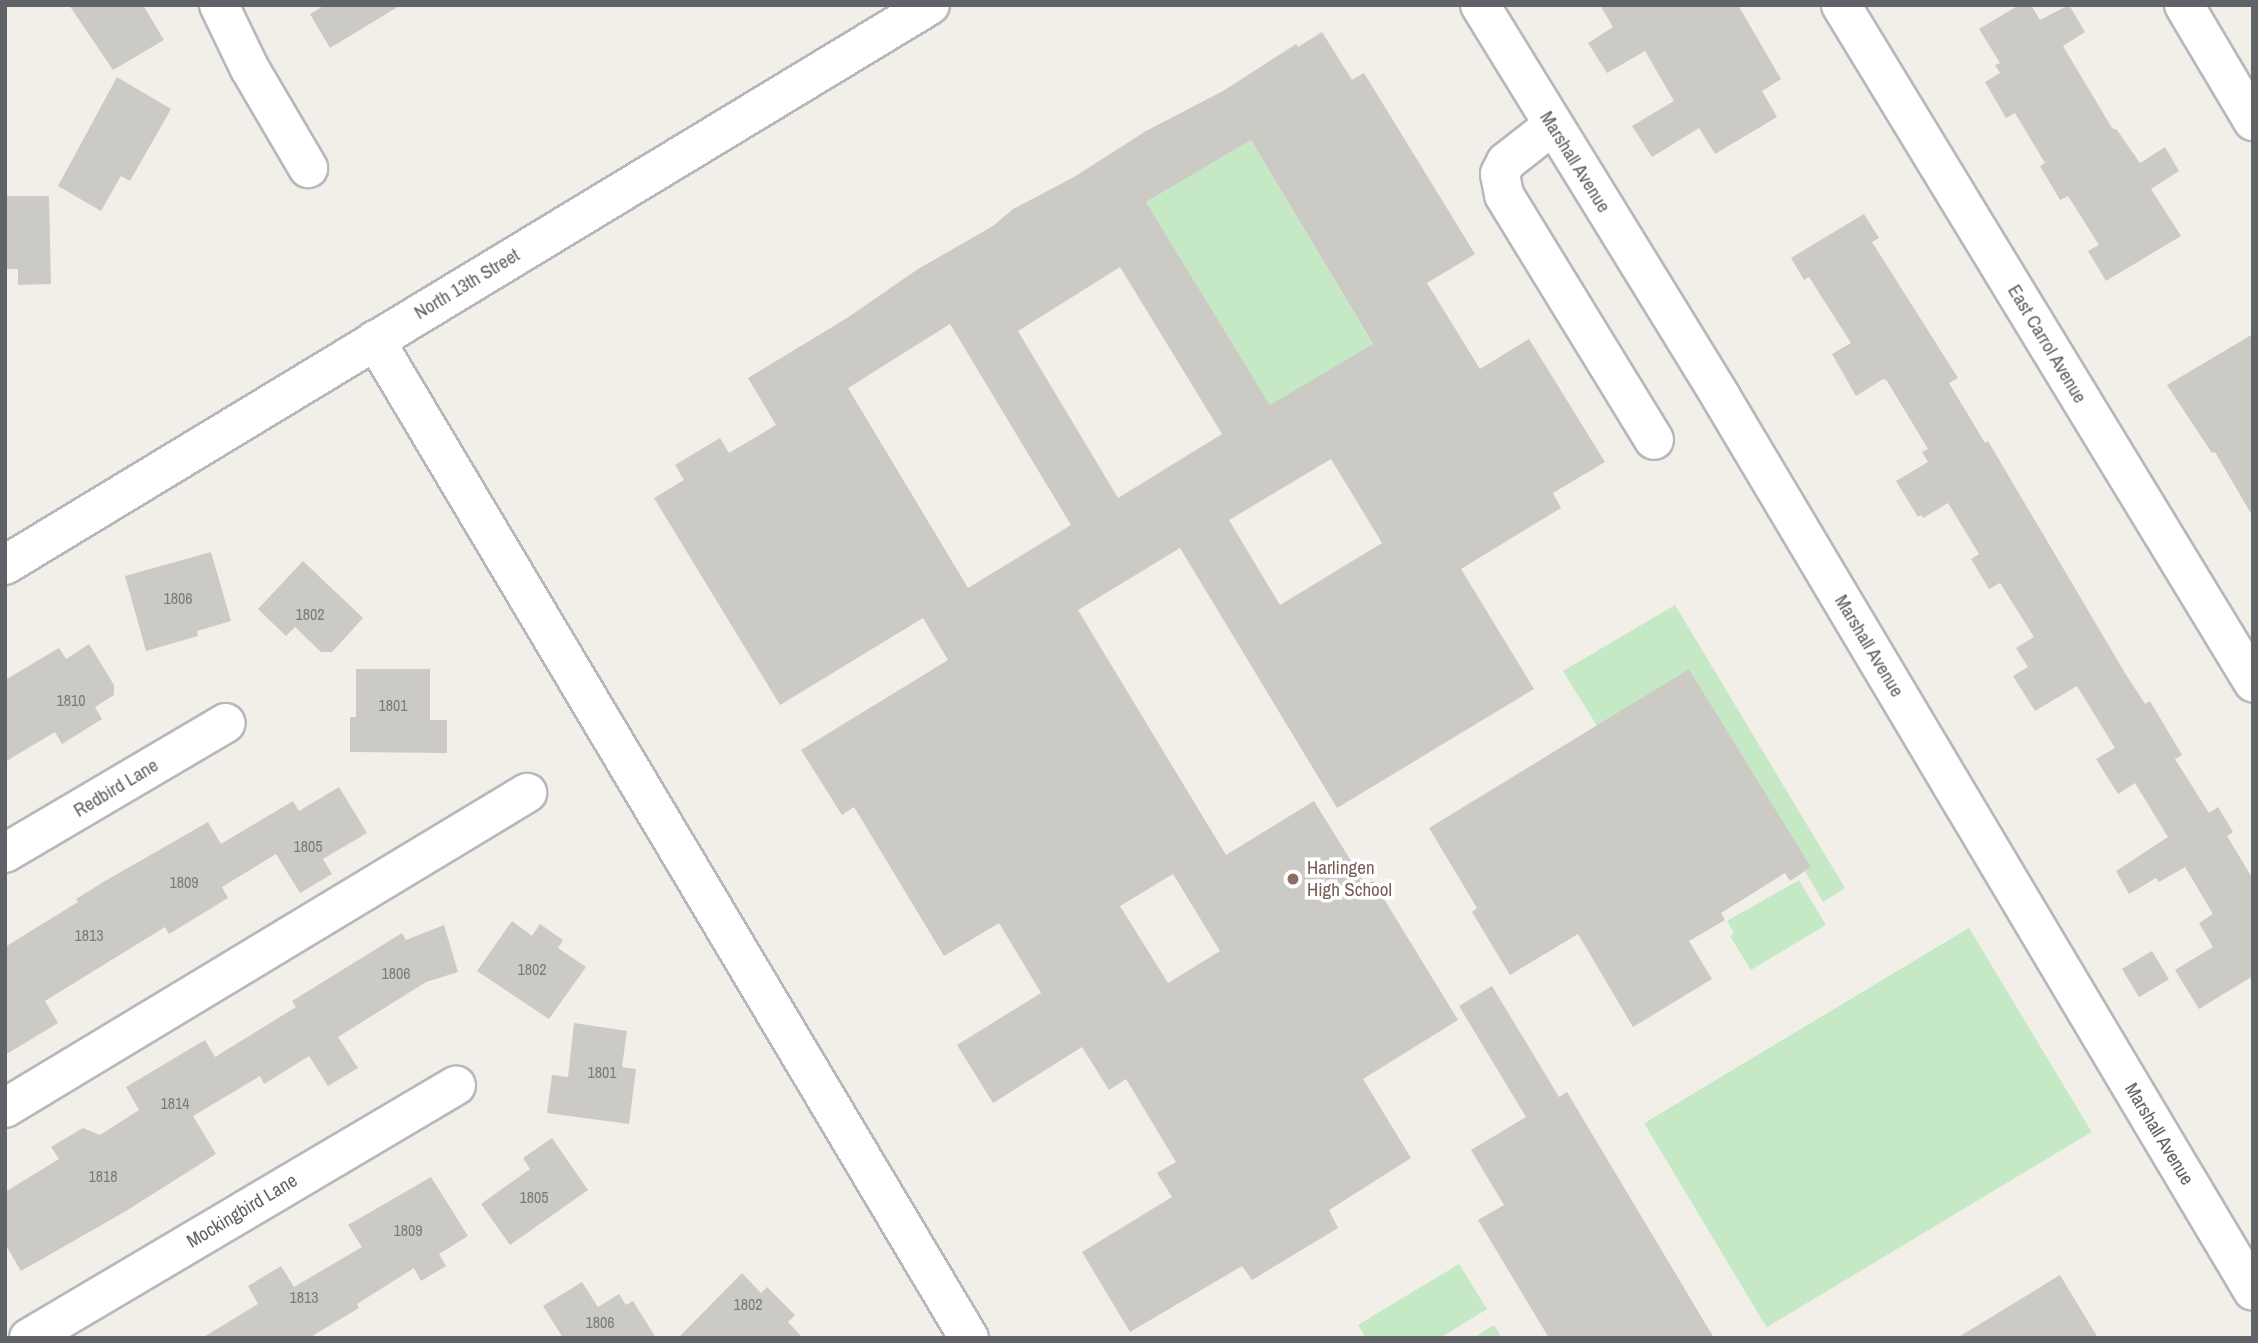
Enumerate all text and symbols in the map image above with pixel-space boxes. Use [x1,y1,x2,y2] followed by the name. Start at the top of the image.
[1535,107,1615,217] street label: Marshall Avenue
[410,244,524,324] street label: North 13th Street
[2003,280,2091,408] street label: East Carrol Avenue
[163,588,193,608] house number: 1806
[1829,591,1909,701] street label: Marshall Avenue
[295,604,325,624] house number: 1802
[56,690,86,710] house number: 1810
[378,695,408,715] house number: 1801
[70,754,162,822] street label: Redbird Lane
[293,836,323,856] house number: 1805
[1307,857,1392,901] place label: Harlingen High School
[1285,871,1301,887] marker: Harlingen High School
[169,872,199,892] house number: 1809
[74,925,104,945] house number: 1813
[517,959,547,979] house number: 1802
[381,963,411,983] house number: 1806
[587,1062,617,1082] house number: 1801
[2119,1079,2199,1189] street label: Marshall Avenue
[160,1093,190,1113] house number: 1814
[88,1166,118,1186] house number: 1818
[183,1169,301,1253] street label: Mockingbird Lane
[519,1187,549,1207] house number: 1805
[393,1220,423,1240] house number: 1809
[289,1287,319,1307] house number: 1813
[733,1294,763,1314] house number: 1802
[585,1312,615,1332] house number: 1806

